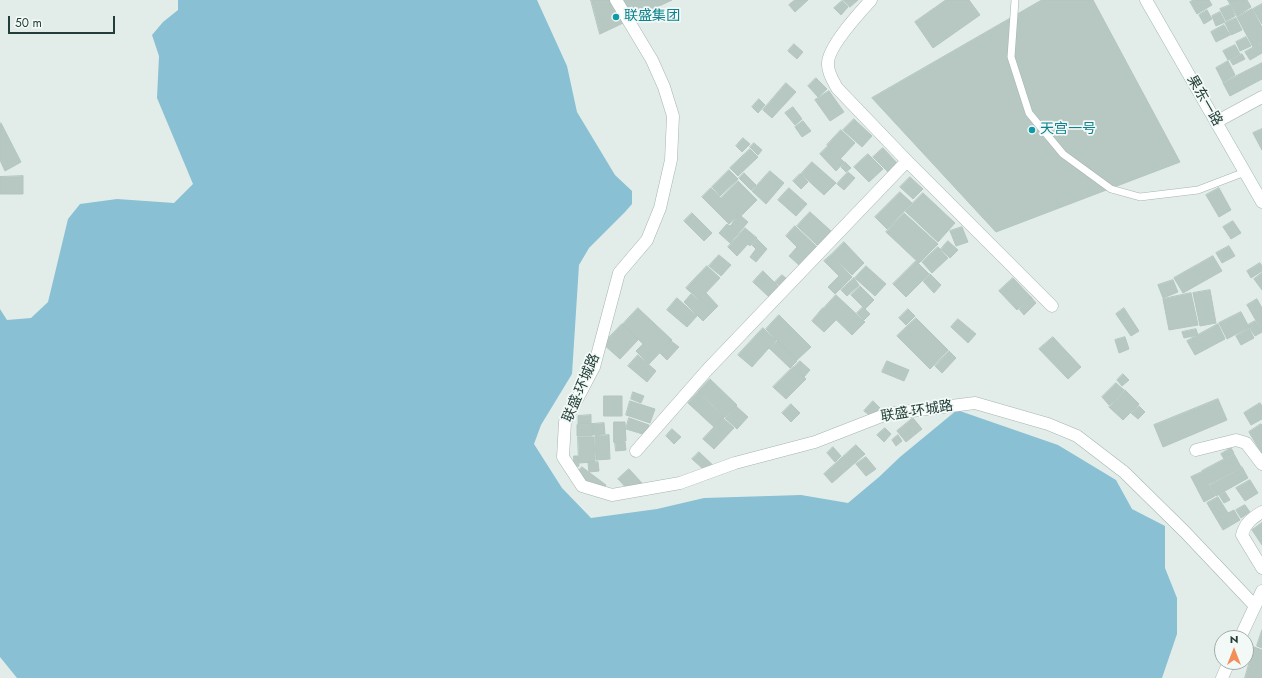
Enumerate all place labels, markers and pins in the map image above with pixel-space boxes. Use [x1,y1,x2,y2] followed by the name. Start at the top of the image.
[624,9,680,25] place label: 联盛集团
[611,12,621,22] marker: 联盛集团
[1040,122,1096,138] place label: 天宫一号
[1027,125,1037,135] marker: 天宫一号

